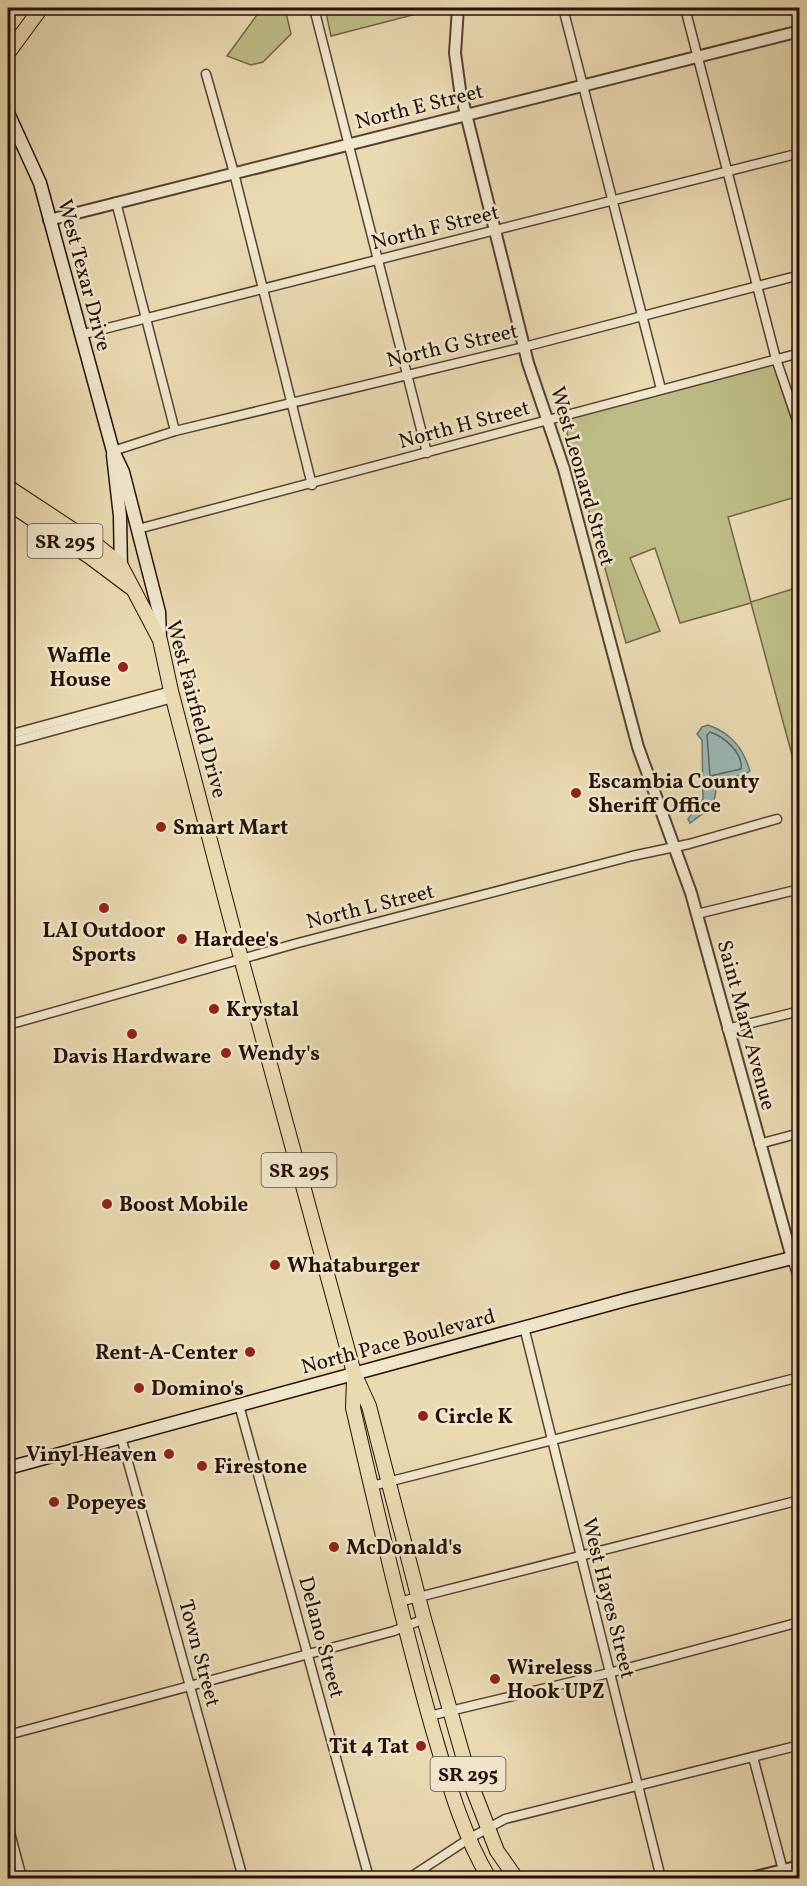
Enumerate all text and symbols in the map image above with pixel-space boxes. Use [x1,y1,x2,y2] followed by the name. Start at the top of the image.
[352,77,487,137] street label: North E Street
[49,196,118,354] street label: West Texar Drive
[368,199,502,258] street label: North F Street
[384,317,521,376] street label: North G Street
[542,383,621,570] street label: West Leonard Street
[396,394,533,457] street label: North H Street
[28,524,103,558] road number: SR 295
[158,617,233,802] street label: West Fairfield Drive
[47,642,111,695] place label: Waffle House
[116,660,130,674] marker: Waffle House
[588,768,760,821] place label: Escambia County Sheriff Office
[569,786,583,800] marker: Escambia County Sheriff Office
[173,814,288,843] place label: Smart Mart
[154,820,168,834] marker: Smart Mart
[303,878,437,937] street label: North L Street
[97,901,111,915] marker: LAI Outdoor Sports
[43,917,165,970] place label: LAI Outdoor Sports
[194,926,279,955] place label: Hardee's
[175,932,189,946] marker: Hardee's
[709,937,782,1114] street label: Saint Mary Avenue
[226,996,299,1025] place label: Krystal
[207,1002,221,1016] marker: Krystal
[125,1027,139,1041] marker: Davis Hardware
[238,1040,320,1069] place label: Wendy's
[53,1043,211,1072] place label: Davis Hardware
[219,1046,233,1060] marker: Wendy's
[262,1153,336,1187] road number: SR 295
[119,1191,248,1220] place label: Boost Mobile
[100,1197,114,1211] marker: Boost Mobile
[287,1252,420,1281] place label: Whataburger
[268,1258,282,1272] marker: Whataburger
[298,1303,499,1382] street label: North Pace Boulevard
[95,1339,238,1368] place label: Rent-A-Center
[243,1345,257,1359] marker: Rent-A-Center
[151,1375,244,1404] place label: Domino's
[132,1381,146,1395] marker: Domino's
[435,1403,513,1432] place label: Circle K
[416,1409,430,1423] marker: Circle K
[26,1441,157,1470] place label: Vinyl Heaven
[162,1447,176,1461] marker: Vinyl Heaven
[214,1453,307,1482] place label: Firestone
[195,1459,209,1473] marker: Firestone
[66,1489,146,1518] place label: Popeyes
[47,1495,61,1509] marker: Popeyes
[574,1515,642,1682] street label: West Hayes Street
[346,1534,462,1563] place label: McDonald's
[327,1540,341,1554] marker: McDonald's
[290,1573,351,1702] street label: Delano Street
[170,1597,227,1710] street label: Town Street
[507,1654,605,1707] place label: Wireless Hook UPZ
[488,1672,502,1686] marker: Wireless Hook UPZ
[329,1733,409,1762] place label: Tit 4 Tat
[414,1739,428,1753] marker: Tit 4 Tat
[430,1757,506,1791] road number: SR 295

